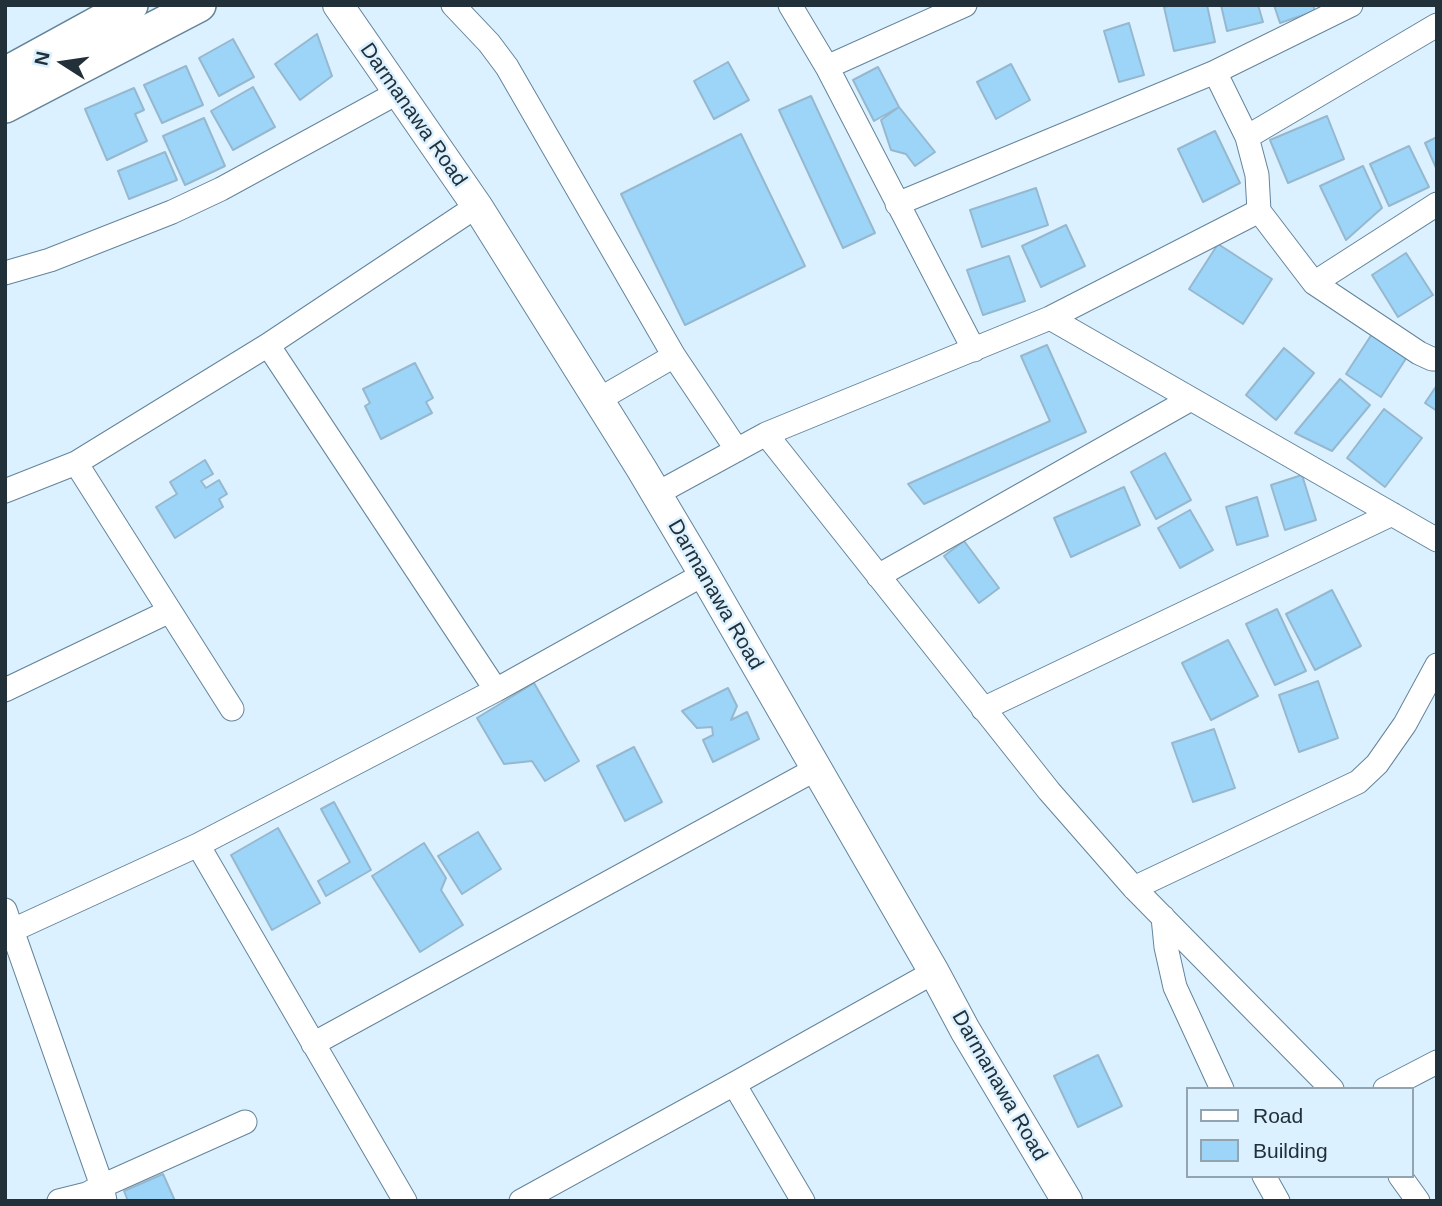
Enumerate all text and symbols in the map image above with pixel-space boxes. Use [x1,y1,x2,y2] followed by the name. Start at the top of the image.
[28,28,98,98] north arrow
[354,38,472,192] street label: Darmanawa Road
[30,50,54,67] text: N
[662,515,768,675] street label: Darmanawa Road
[946,1006,1052,1166] street label: Darmanawa Road
[1186,1087,1414,1178] legend
[1253,1104,1303,1127] text: Road
[1253,1139,1328,1162] text: Building

